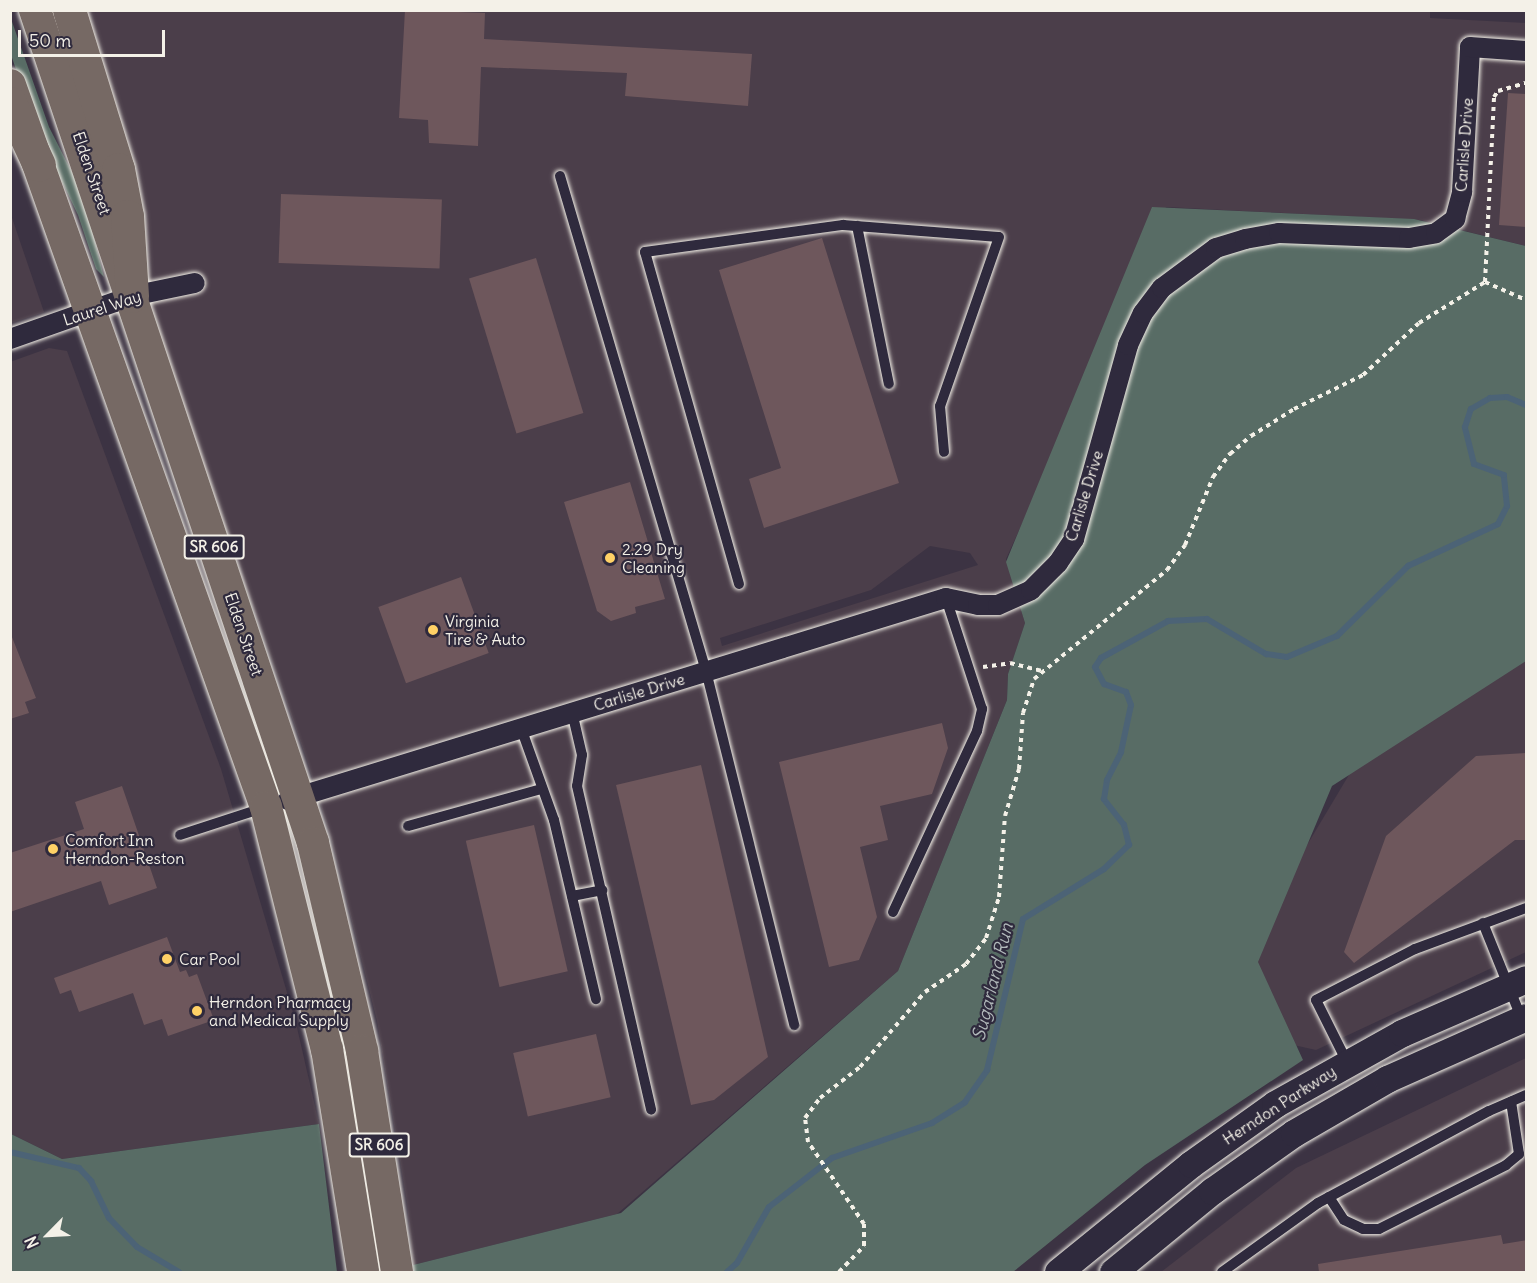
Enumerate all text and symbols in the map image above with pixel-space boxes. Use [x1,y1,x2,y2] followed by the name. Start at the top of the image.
[21,18,168,56] scale bar
[29,29,71,52] text: 50 m
[1451,97,1477,193] street label: Carlisle Drive
[69,129,115,217] street label: Elden Street
[60,286,144,330] street label: Laurel Way
[1061,448,1107,544] street label: Carlisle Drive
[182,535,246,559] road number: SR 606
[622,539,685,577] place label: 2.29 Dry Cleaning
[603,551,617,565] marker: 2.29 Dry Cleaning
[221,590,267,678] street label: Elden Street
[445,611,525,649] place label: Virginia Tire & Auto
[426,623,440,637] marker: Virginia Tire & Auto
[591,669,687,715] street label: Carlisle Drive
[65,830,185,868] place label: Comfort Inn Herndon-Reston
[46,842,60,856] marker: Comfort Inn Herndon-Reston
[968,921,1018,1043] water label: Sugarland Run
[179,949,240,969] place label: Car Pool
[160,952,174,966] marker: Car Pool
[209,992,351,1030] place label: Herndon Pharmacy and Medical Supply
[190,1004,204,1018] marker: Herndon Pharmacy and Medical Supply
[1219,1061,1339,1149] street label: Herndon Parkway
[348,1133,410,1157] road number: SR 606
[18,1205,78,1265] north arrow
[20,1233,43,1251] text: N

